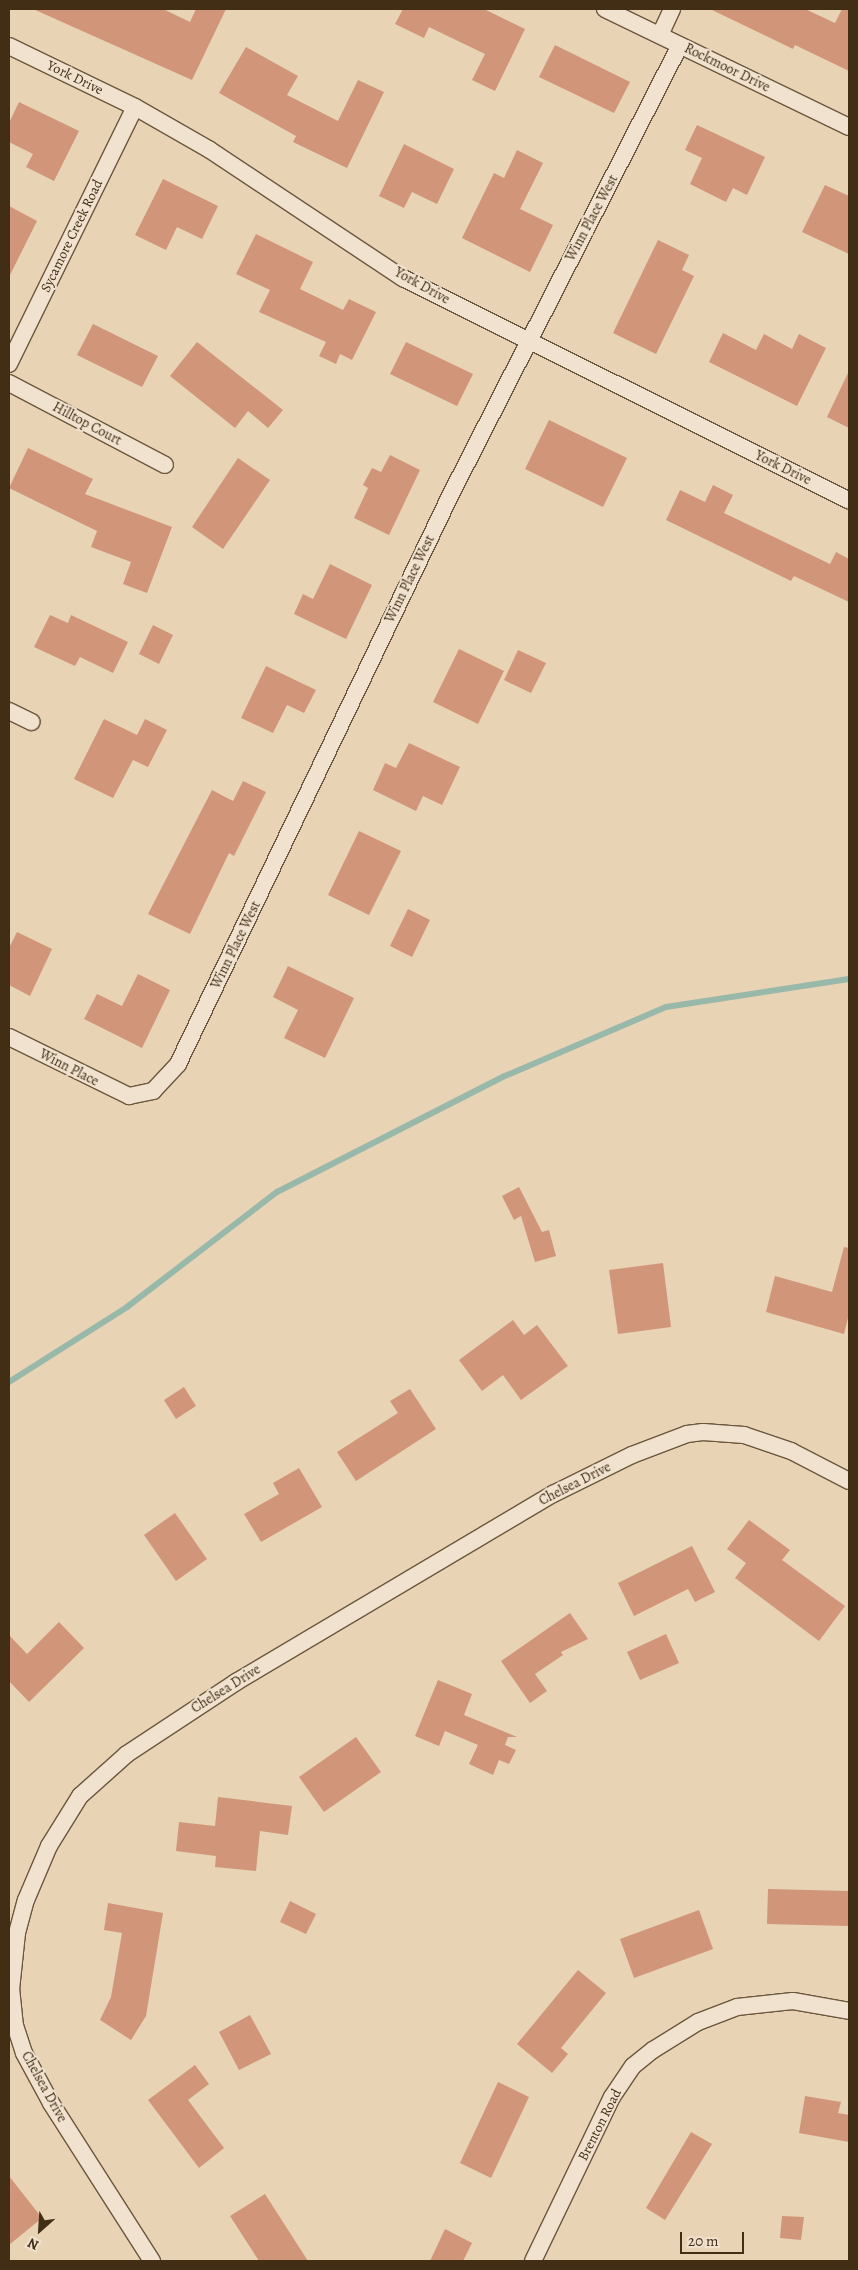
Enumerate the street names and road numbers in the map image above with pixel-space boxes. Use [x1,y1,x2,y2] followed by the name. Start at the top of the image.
[681,40,773,96] street label: Rockmoor Drive
[44,57,106,99] street label: York Drive
[562,172,622,264] street label: Winn Place West
[37,177,107,295] street label: Sycamore Creek Road
[391,264,453,308] street label: York Drive
[50,399,124,449] street label: Hilltop Court
[752,447,814,489] street label: York Drive
[382,532,438,626] street label: Winn Place West
[208,898,264,992] street label: Winn Place West
[37,1046,101,1090] street label: Winn Place
[536,1459,614,1509] street label: Chelsea Drive
[188,1661,264,1717] street label: Chelsea Drive
[18,2049,70,2125] street label: Chelsea Drive
[575,2086,625,2164] street label: Brenton Road

